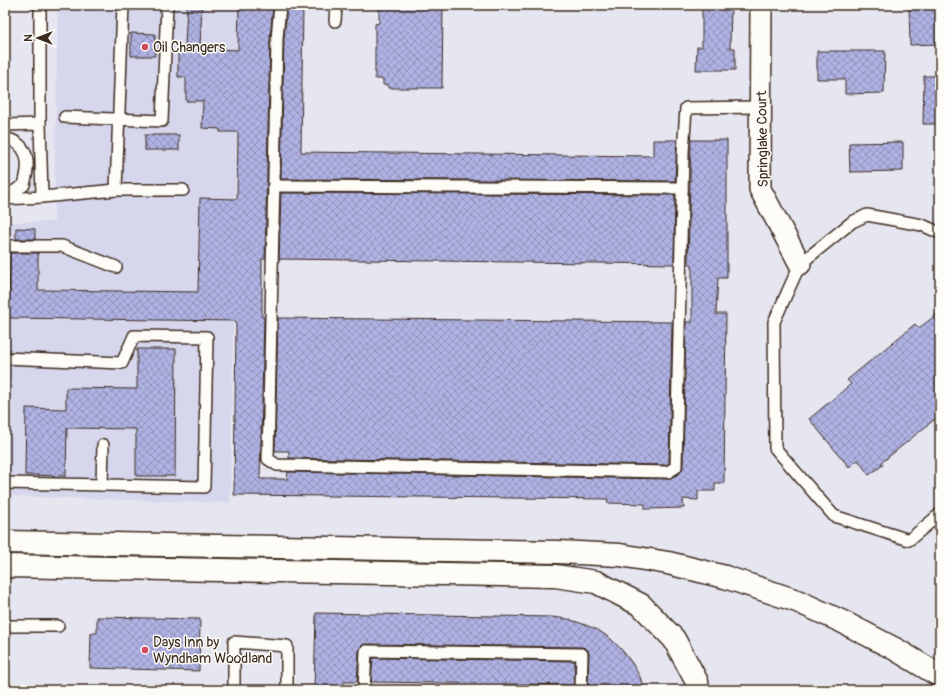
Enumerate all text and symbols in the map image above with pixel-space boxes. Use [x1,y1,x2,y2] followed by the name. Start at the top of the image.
[18,18,58,58] north arrow
[22,34,35,42] text: N
[153,39,226,56] place label: Oil Changers
[140,42,150,52] marker: Oil Changers
[753,90,772,187] street label: Springlake Court
[153,634,272,667] place label: Days Inn by Wyndham Woodland
[140,645,150,655] marker: Days Inn by Wyndham Woodland

